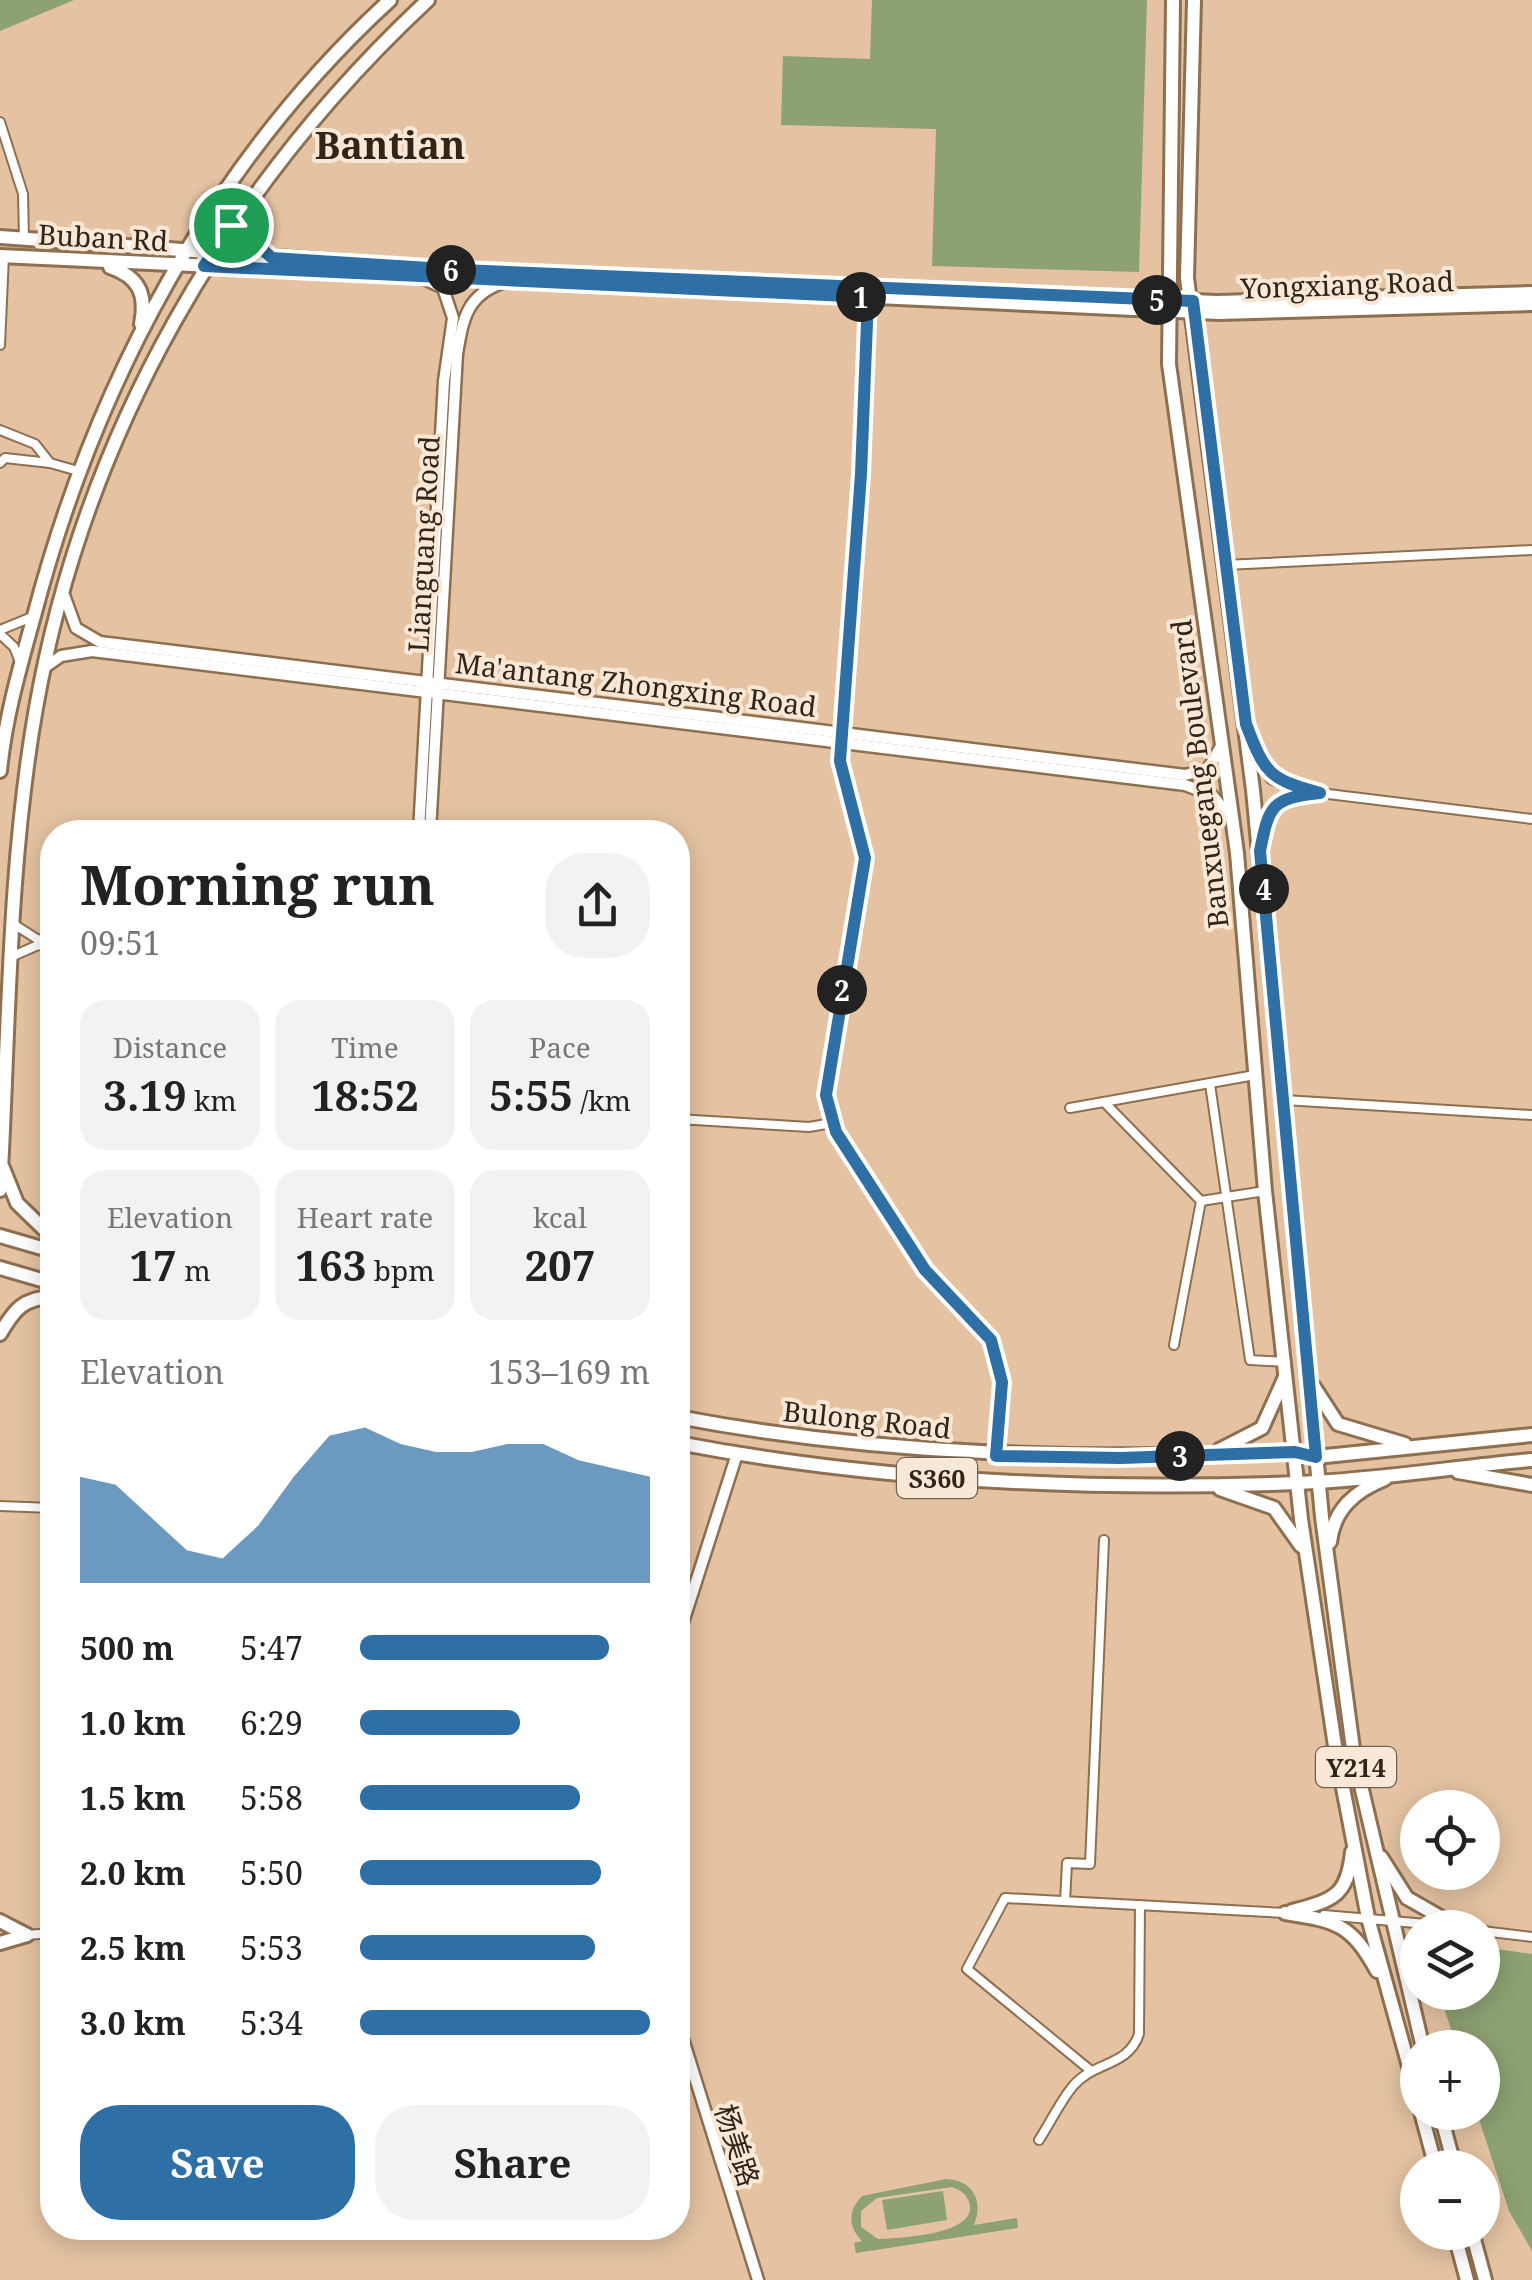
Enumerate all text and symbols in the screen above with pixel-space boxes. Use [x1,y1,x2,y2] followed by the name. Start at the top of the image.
[315,118,465,170] district label: Bantian
[189,183,274,268] pin
[204,198,259,253] icon: arrive
[37,215,169,259] street label: Buban Rd
[426,245,476,295] pin: 6
[443,251,459,289] text: 6
[1239,261,1454,307] street label: Yongxiang Road
[836,272,886,322] pin: 1
[1132,275,1182,325] pin: 5
[853,278,869,316] text: 1
[1149,281,1165,319] text: 5
[398,435,448,653] street label: Lianguang Road
[1161,618,1237,930] street label: Banxuegang Boulevard
[453,643,819,725] street label: Ma'antang Zhongxing Road
[80,846,435,921] text: Morning run
[545,853,650,958] button: share
[1239,864,1289,914] pin: 4
[1256,870,1272,908] text: 4
[80,921,161,964] text: 09:51
[817,965,867,1015] pin: 2
[834,971,850,1009] text: 2
[113,1028,227,1066] text: Distance
[331,1028,399,1066] text: Time
[529,1028,591,1066] text: Pace
[103,1066,187,1123] text: 3.19
[311,1066,419,1123] text: 18:52
[489,1066,573,1123] text: 5:55
[187,1081,237,1119] text: km
[573,1081,631,1119] text: /km
[107,1198,233,1236] text: Elevation
[297,1198,433,1236] text: Heart rate
[533,1198,587,1236] text: kcal
[129,1236,177,1293] text: 17
[295,1236,367,1293] text: 163
[524,1236,596,1293] text: 207
[177,1251,211,1289] text: m
[367,1251,435,1289] text: bpm
[80,1350,224,1393] text: Elevation
[488,1350,650,1393] text: 153–169 m
[781,1391,953,1447] street label: Bulong Road
[1155,1431,1205,1481] pin: 3
[1172,1437,1188,1475] text: 3
[897,1458,977,1498] road number: S360
[80,1626,174,1669] text: 500 m
[240,1626,303,1669] text: 5:47
[80,1701,186,1744] text: 1.0 km
[240,1701,303,1744] text: 6:29
[1316,1747,1396,1787] road number: Y214
[80,1776,186,1819] text: 1.5 km
[240,1776,303,1819] text: 5:58
[1400,1790,1500,2250] map controls
[1400,1790,1500,1890] button: locate
[80,1851,186,1894] text: 2.0 km
[240,1851,303,1894] text: 5:50
[1400,1910,1500,2010] button: layers
[80,1926,186,1969] text: 2.5 km
[240,1926,303,1969] text: 5:53
[80,2001,186,2044] text: 3.0 km
[240,2001,303,2044] text: 5:34
[1400,2030,1500,2130] button: +
[707,2099,769,2191] street label: 杨美路
[80,2105,355,2220] button: Save
[375,2105,650,2220] button: Share
[1400,2150,1500,2250] button: −

